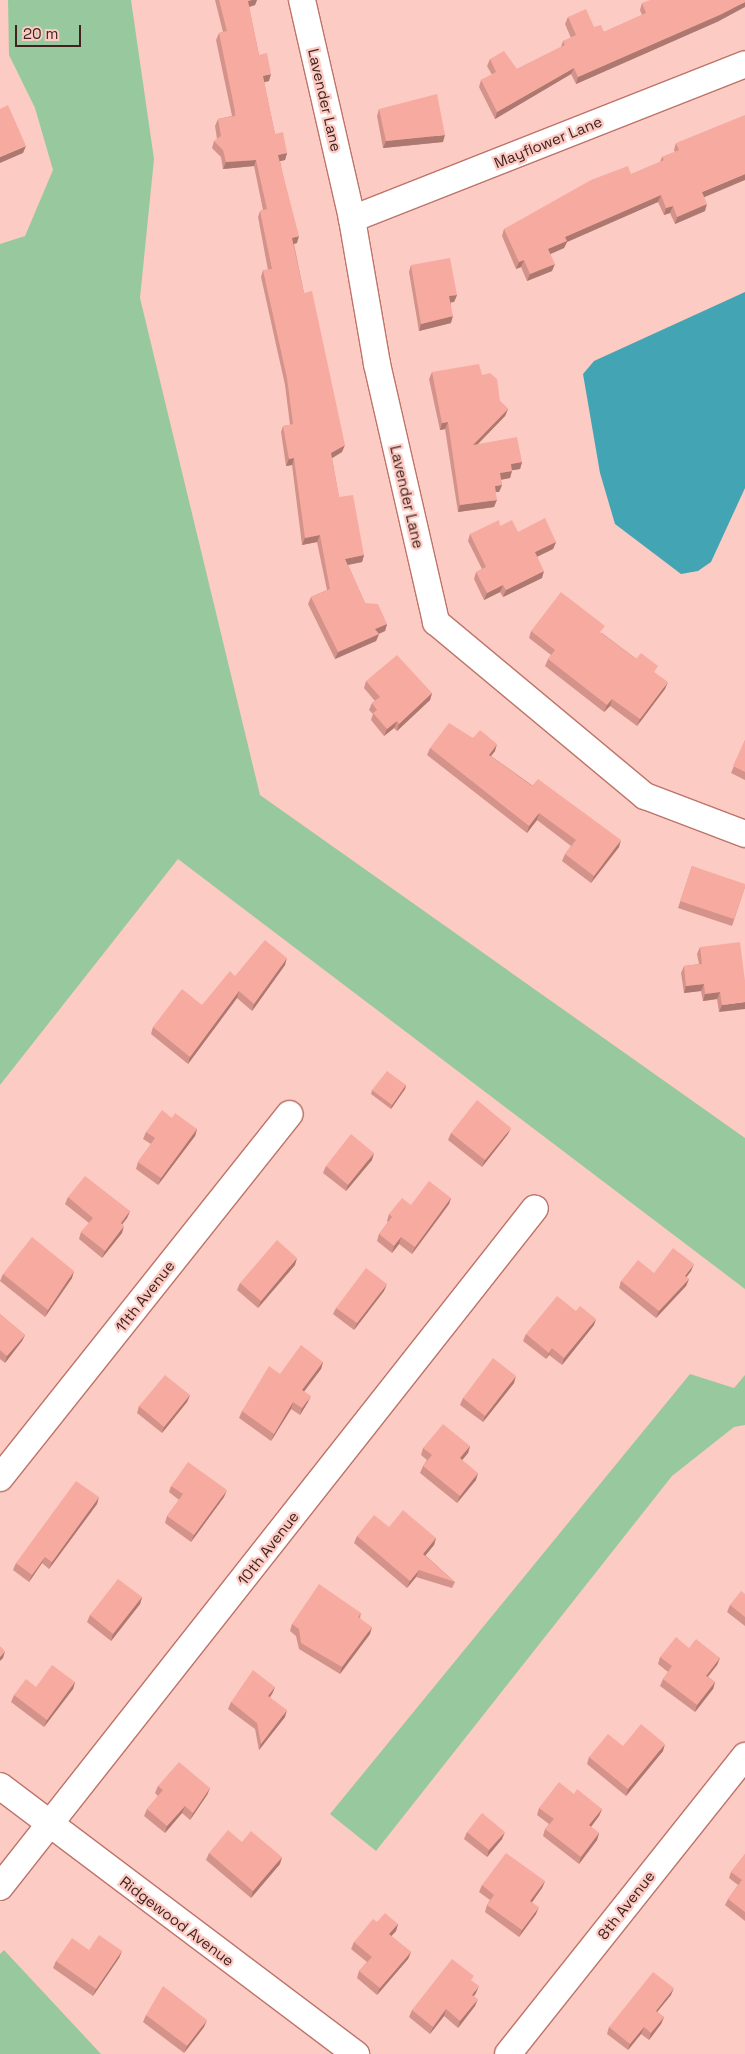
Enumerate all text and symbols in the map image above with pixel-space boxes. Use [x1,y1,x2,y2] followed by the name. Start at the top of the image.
[18,15,84,47] scale bar
[23,24,58,43] text: 20 m
[304,47,346,153] street label: Lavender Lane
[491,112,605,172] street label: Mayflower Lane
[386,444,428,550] street label: Lavender Lane
[112,1257,178,1335] street label: 11th Avenue
[234,1507,302,1589] street label: 10th Avenue
[594,1867,658,1943] street label: 8th Avenue
[116,1872,238,1970] street label: Ridgewood Avenue

